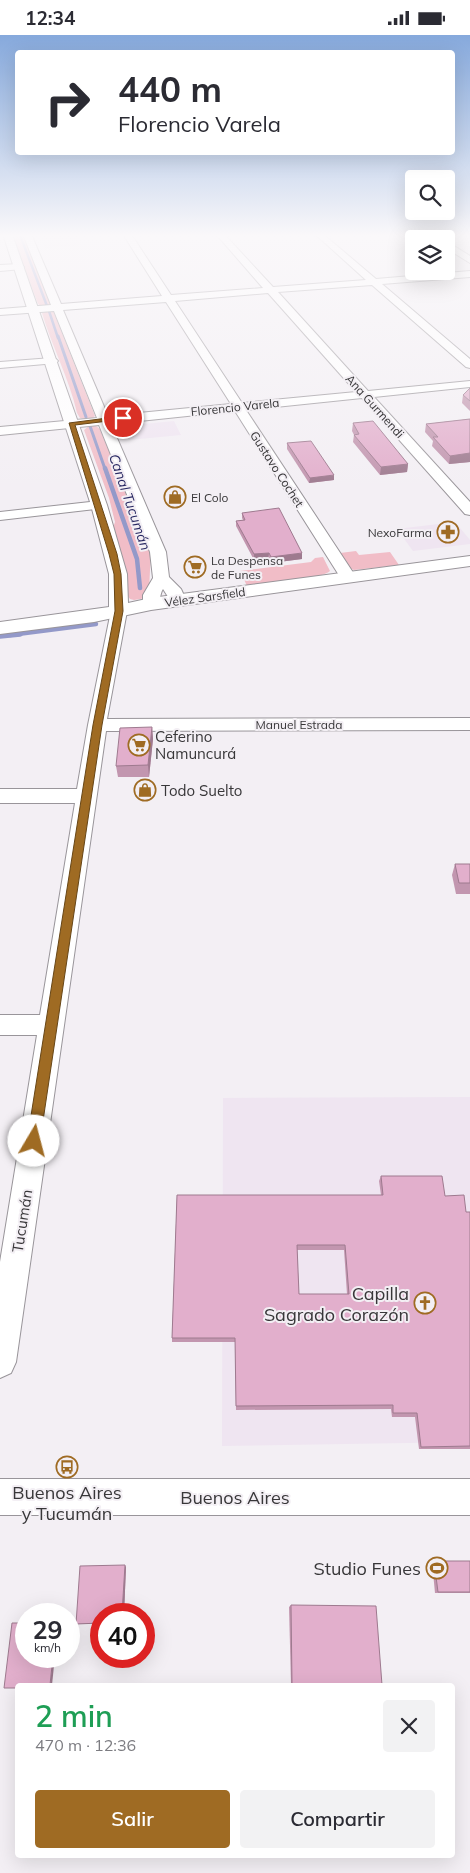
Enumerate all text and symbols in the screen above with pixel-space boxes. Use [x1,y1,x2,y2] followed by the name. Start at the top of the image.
[25,6,75,30] text: 12:34
[118,67,222,111] text: 440 m
[35,70,100,135] icon: right
[118,110,281,138] text: Florencio Varela
[405,170,455,280] map controls
[405,170,455,220] button: search
[405,230,455,280] button: layers
[343,371,408,441] street label: Ana Gurmendi
[190,395,280,419] street label: Florencio Varela
[102,397,144,439] pin
[109,404,137,432] icon: arrive
[247,428,307,510] street label: Gustavo Cochet
[105,451,155,553] water label: Canal Tucumán
[163,485,187,509] shop icon: El Colo
[191,490,229,505] place label: El Colo
[436,520,460,544] pharmacy icon: NexoFarma
[368,525,432,540] place label: NexoFarma
[211,553,283,582] place label: La Despensa de Funes
[183,555,207,579] supermarket icon: La Despensa de Funes
[164,584,246,610] street label: Vélez Sarsfield
[256,717,342,732] street label: Manuel Estrada
[155,727,236,763] place label: Ceferino Namuncurá
[127,733,151,757] supermarket icon: Ceferino Namuncurá
[133,778,157,802] shop icon: Todo Suelto
[161,781,242,800] place label: Todo Suelto
[7,1114,59,1166] position arrow
[8,1188,36,1254] street label: Tucumán
[264,1282,409,1326] place label: Capilla Sagrado Corazón
[413,1291,437,1315] church icon: Capilla Sagrado Corazón
[55,1455,79,1479] bus stop icon: Buenos Aires y Tucumán
[12,1481,122,1525] place label: Buenos Aires y Tucumán
[180,1486,290,1509] street label: Buenos Aires
[425,1556,449,1580] sports icon: Studio Funes
[314,1557,421,1580] place label: Studio Funes
[90,1603,155,1668] speed limit sign: 40
[32,1614,63,1645] text: 29
[34,1640,61,1655] text: km/h
[35,1697,113,1735] text: 2 min
[383,1700,435,1752] button: close
[35,1735,136,1755] text: 470 m · 12:36
[35,1790,230,1848] button: Salir
[240,1790,435,1848] button: Compartir

